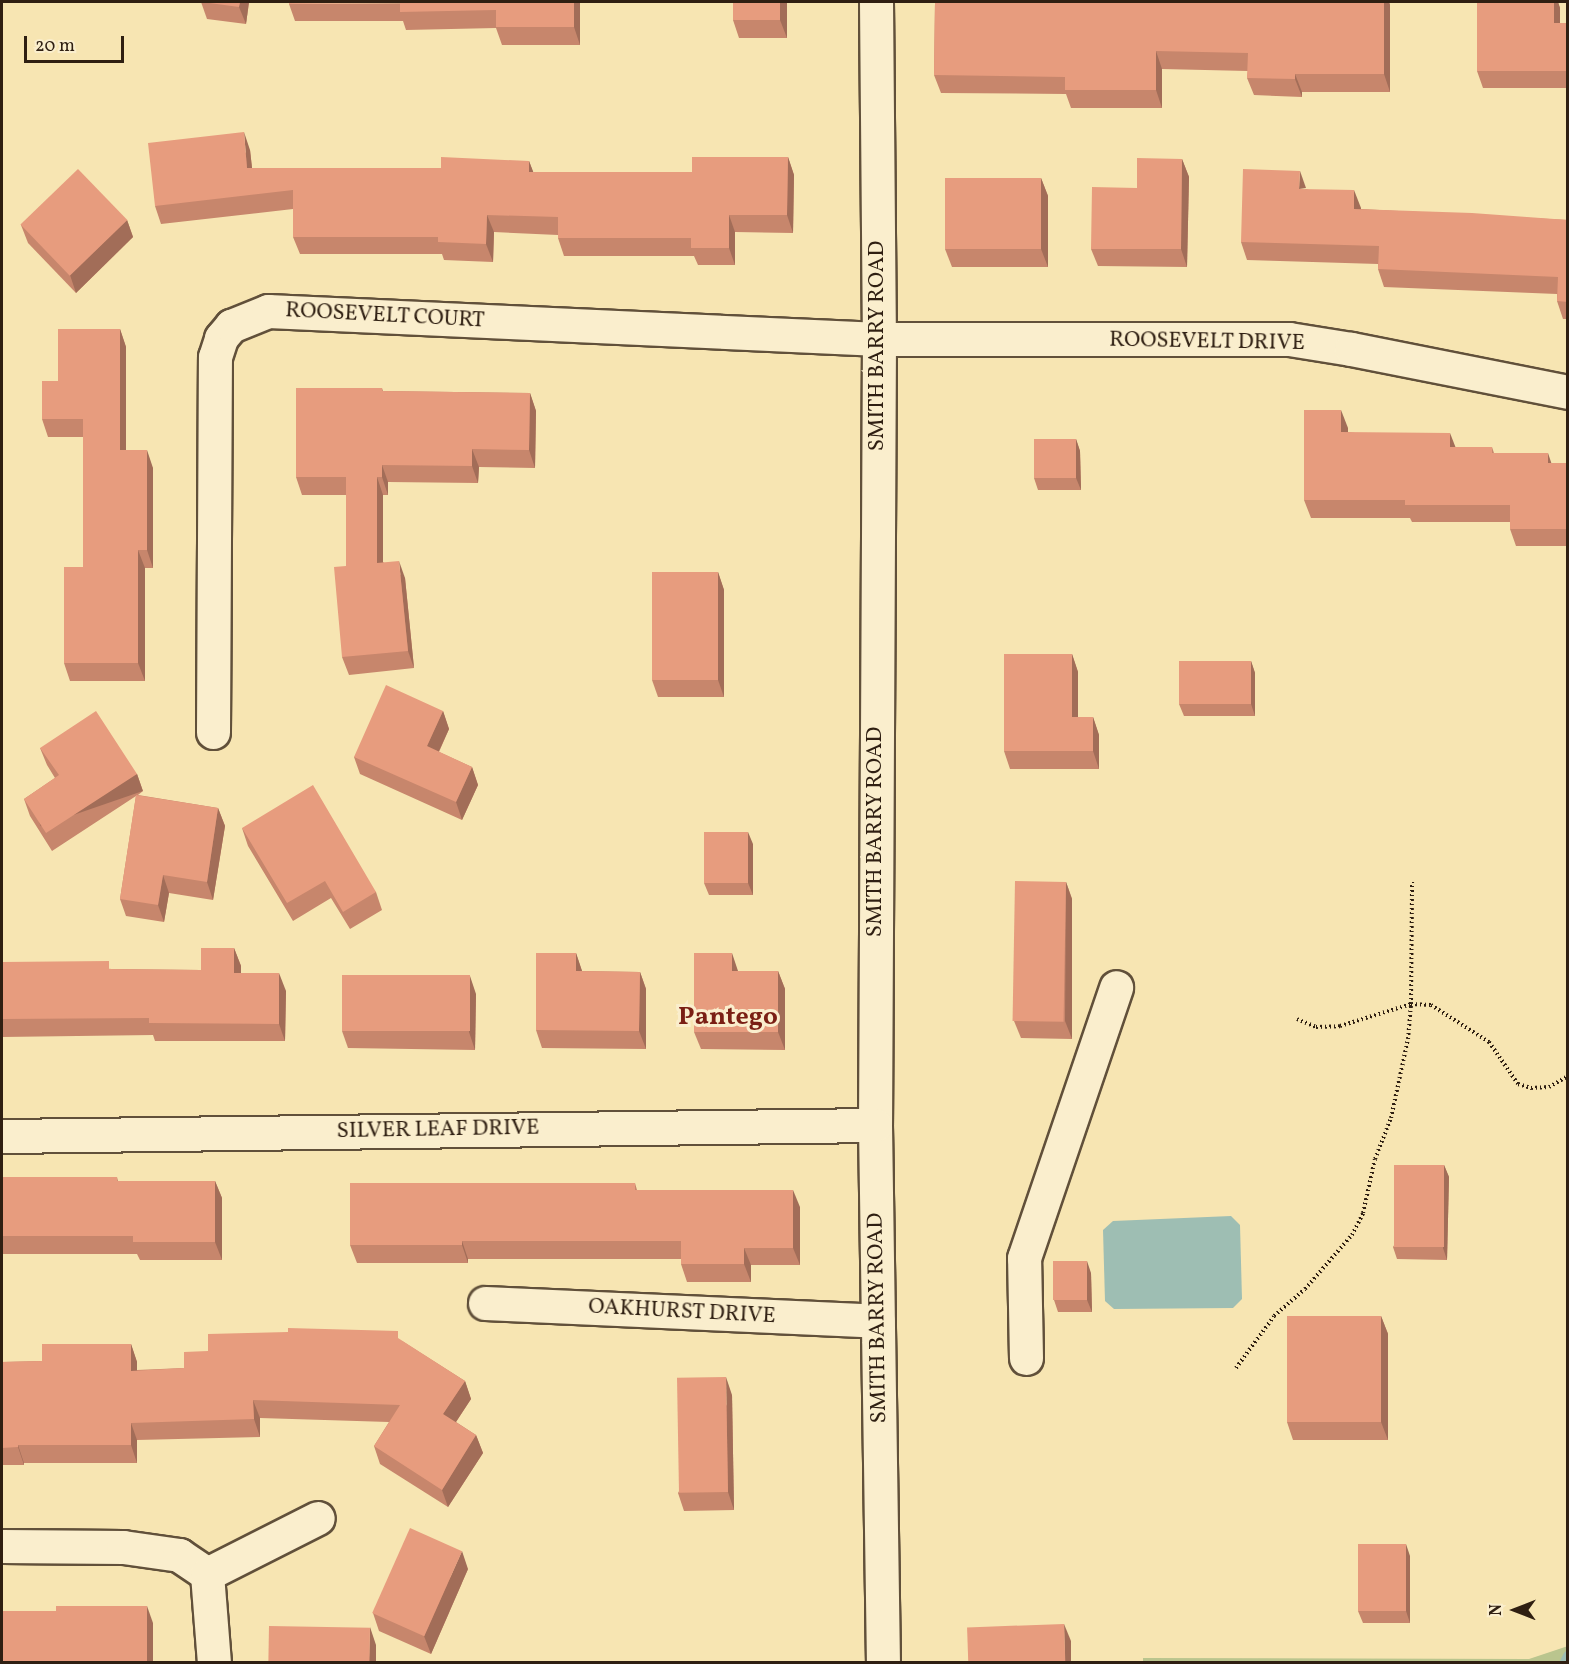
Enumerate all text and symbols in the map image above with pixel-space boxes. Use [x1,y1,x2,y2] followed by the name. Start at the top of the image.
[27,24,128,62] scale bar
[35,34,75,59] text: 20 m
[865,240,891,452] street label: SMITH BARRY ROAD
[284,298,486,334] street label: ROOSEVELT COURT
[1109,327,1305,357] street label: ROOSEVELT DRIVE
[863,726,889,938] street label: SMITH BARRY ROAD
[678,1002,778,1034] district label: Pantego
[336,1115,540,1145] street label: SILVER LEAF DRIVE
[863,1212,893,1424] street label: SMITH BARRY ROAD
[587,1294,777,1330] street label: OAKHURST DRIVE
[1485,1580,1545,1640] north arrow
[1486,1604,1508,1616] text: N

